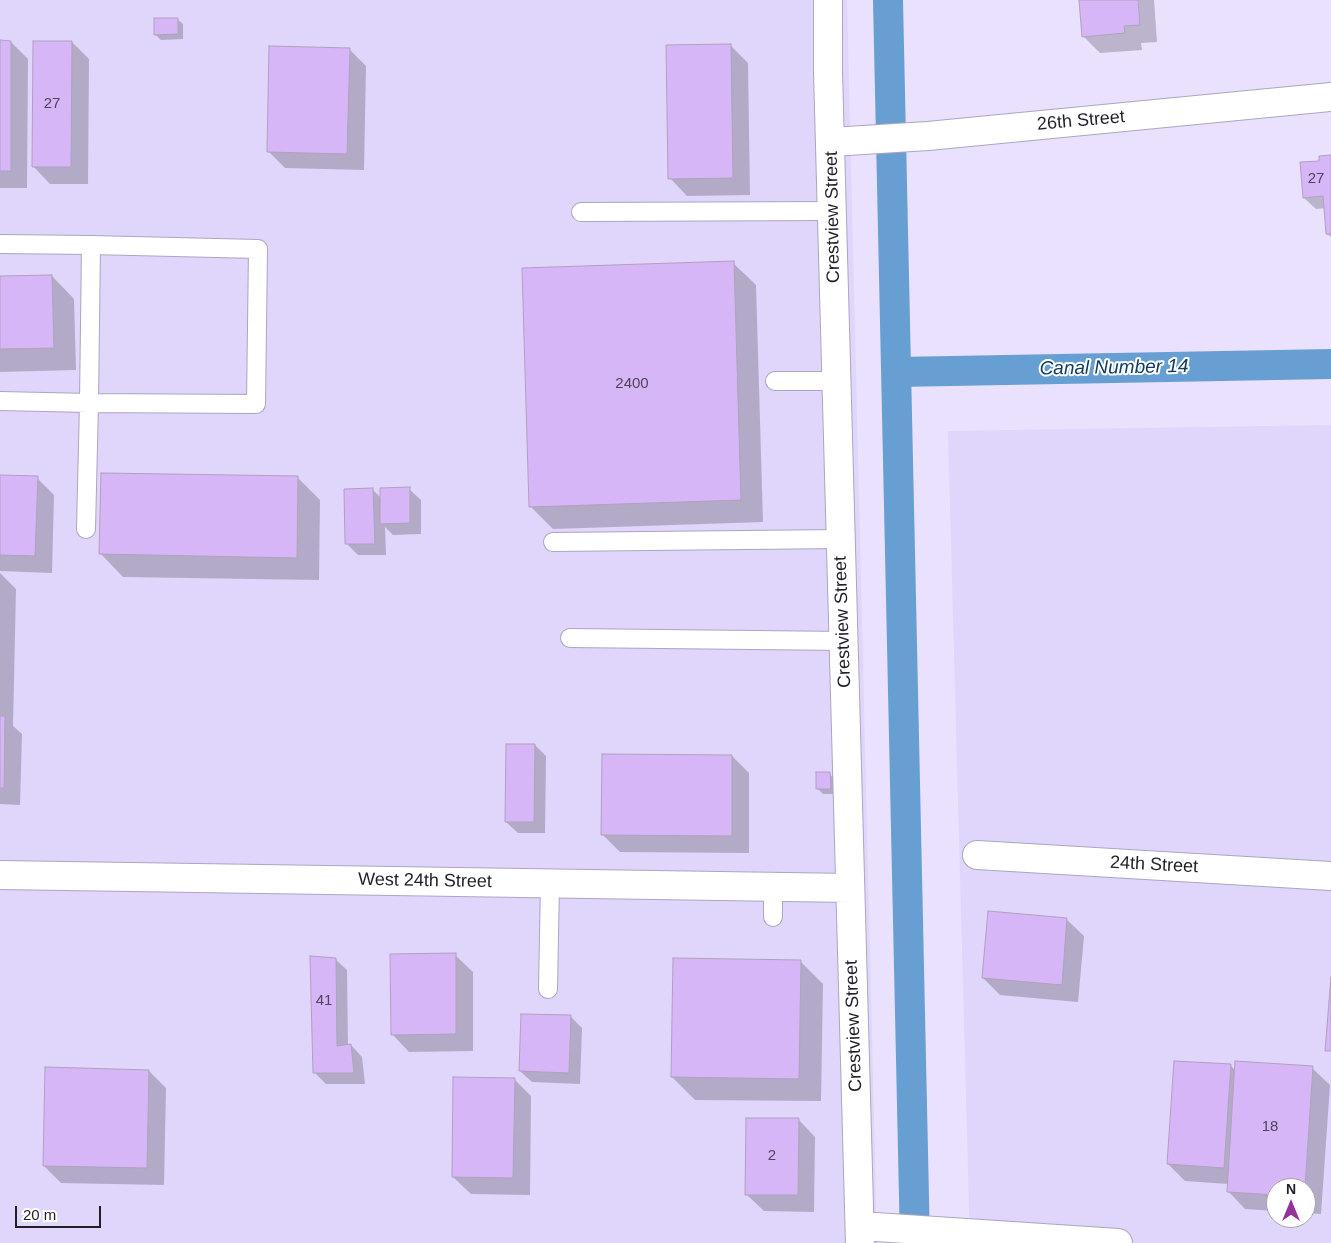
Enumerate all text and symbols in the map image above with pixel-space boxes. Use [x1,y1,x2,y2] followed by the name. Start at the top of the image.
[44,95,60,113] house number: 27
[1036,106,1126,136] street label: 26th Street
[821,151,845,283] street label: Crestview Street
[1308,170,1324,188] house number: 27
[1039,355,1189,381] water label: Canal Number 14
[615,375,649,393] house number: 2400
[830,556,856,688] street label: Crestview Street
[1109,852,1199,878] street label: 24th Street
[358,869,492,893] street label: West 24th Street
[841,960,867,1092] street label: Crestview Street
[316,992,332,1010] house number: 41
[1262,1118,1278,1136] house number: 18
[768,1147,776,1165] house number: 2
[1266,1178,1316,1228] north arrow
[1286,1181,1296,1197] text: N
[18,1196,104,1228] scale bar
[23,1206,56,1223] text: 20 m

